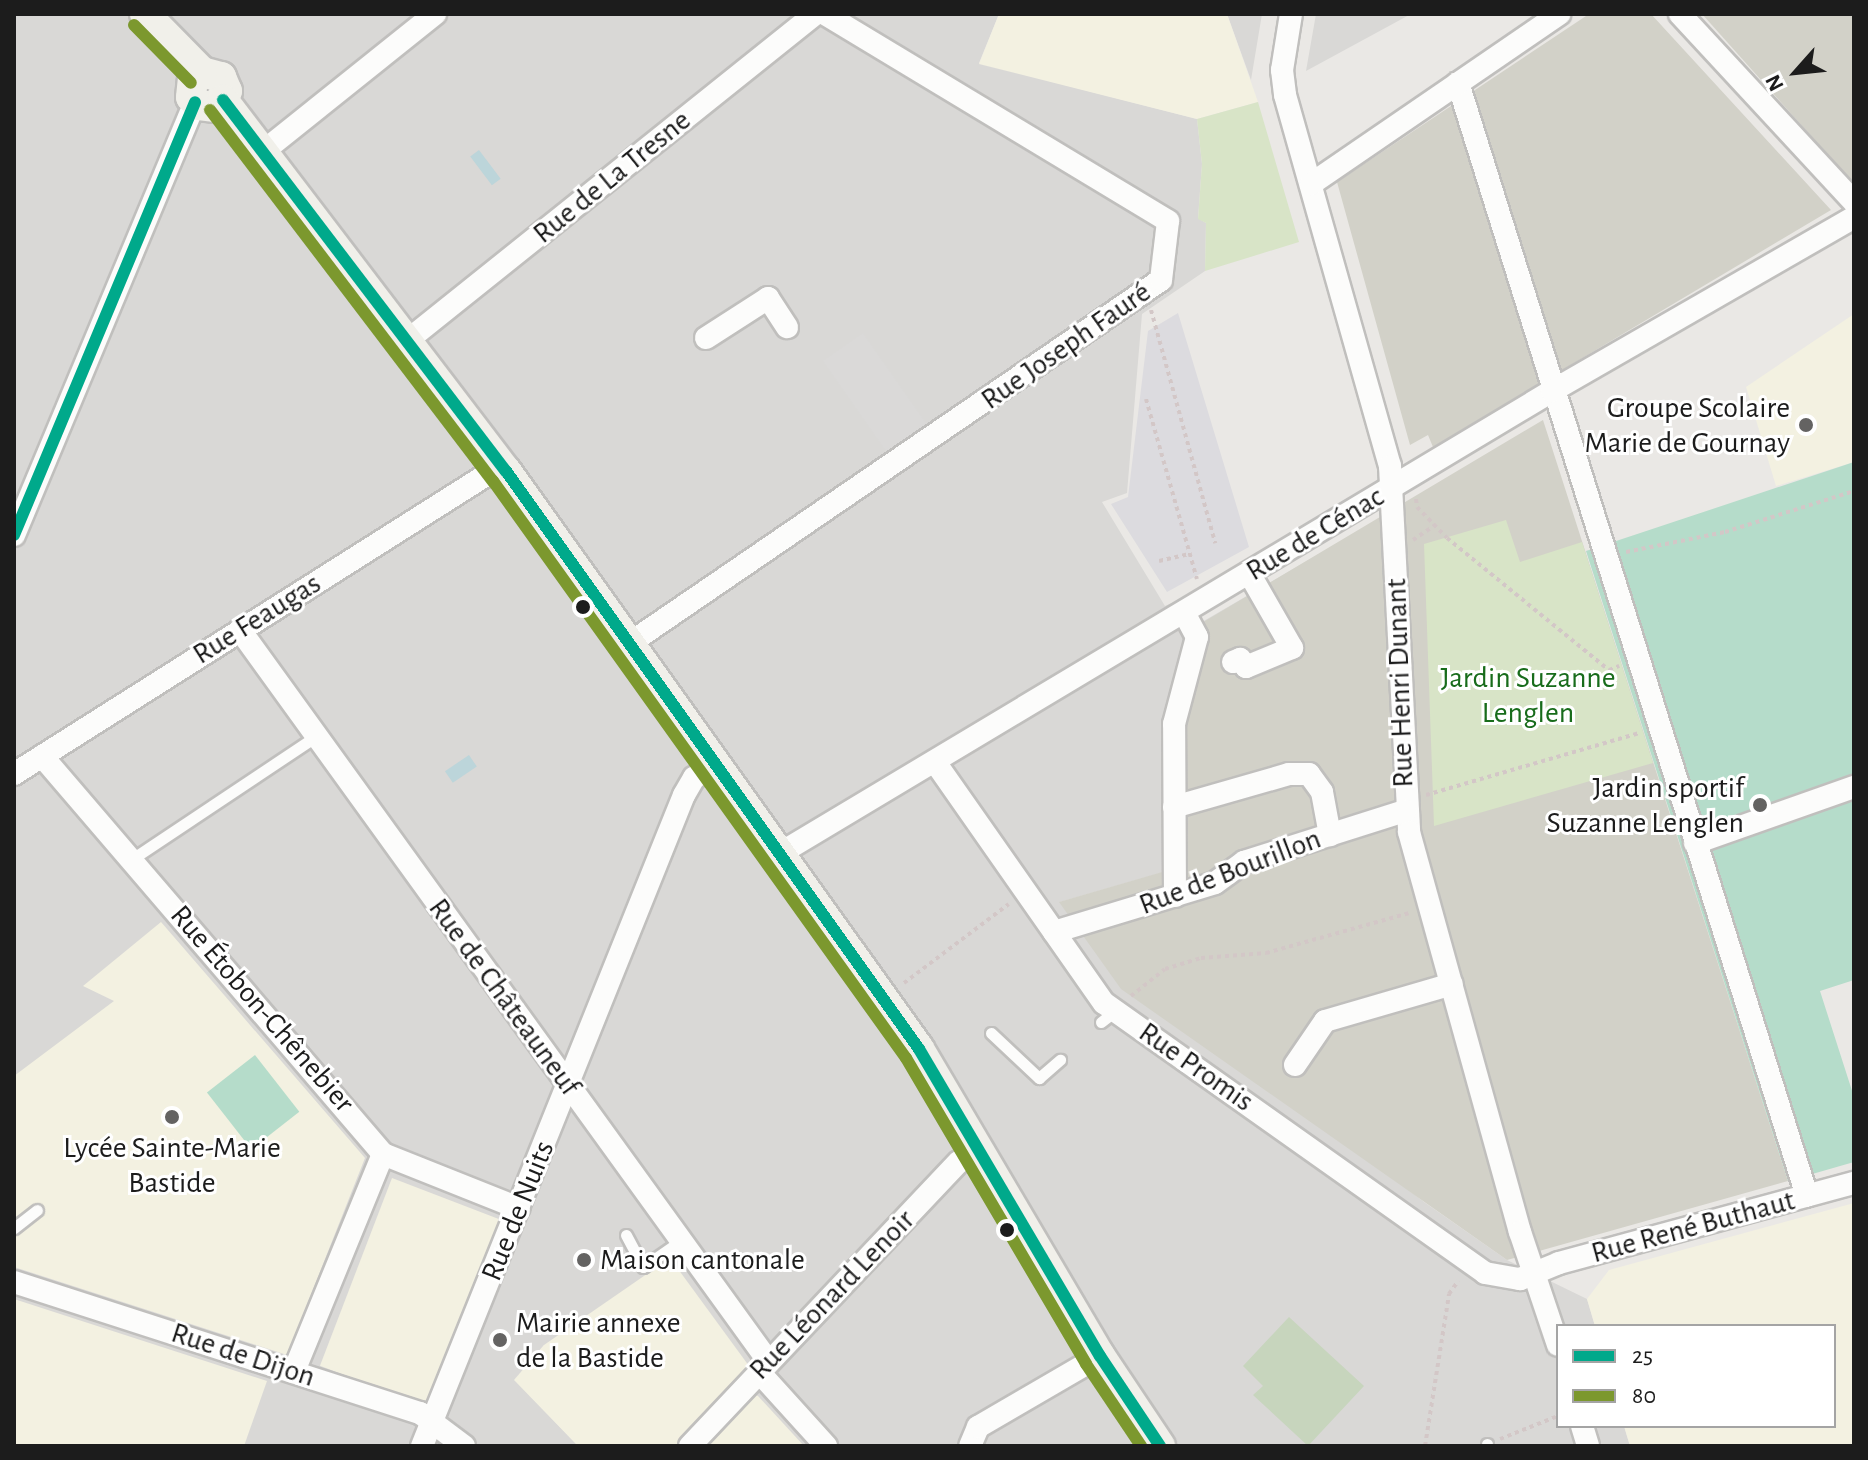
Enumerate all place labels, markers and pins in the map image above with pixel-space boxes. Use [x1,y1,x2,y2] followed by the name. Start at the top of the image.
[1584,390,1790,460] place label: Groupe Scolaire Marie de Gournay
[1797,416,1815,434] marker: Groupe Scolaire Marie de Gournay
[575,599,591,615] unlabelled marker
[1546,770,1744,840] place label: Jardin sportif Suzanne Lenglen
[1751,796,1769,814] marker: Jardin sportif Suzanne Lenglen
[163,1108,181,1126] marker: Lycée Sainte-Marie Bastide
[63,1130,281,1200] place label: Lycée Sainte-Marie Bastide
[999,1222,1015,1238] unlabelled marker
[600,1242,805,1278] place label: Maison cantonale
[575,1251,593,1269] marker: Maison cantonale
[516,1305,681,1376] place label: Mairie annexe de la Bastide
[491,1331,509,1349] marker: Mairie annexe de la Bastide

